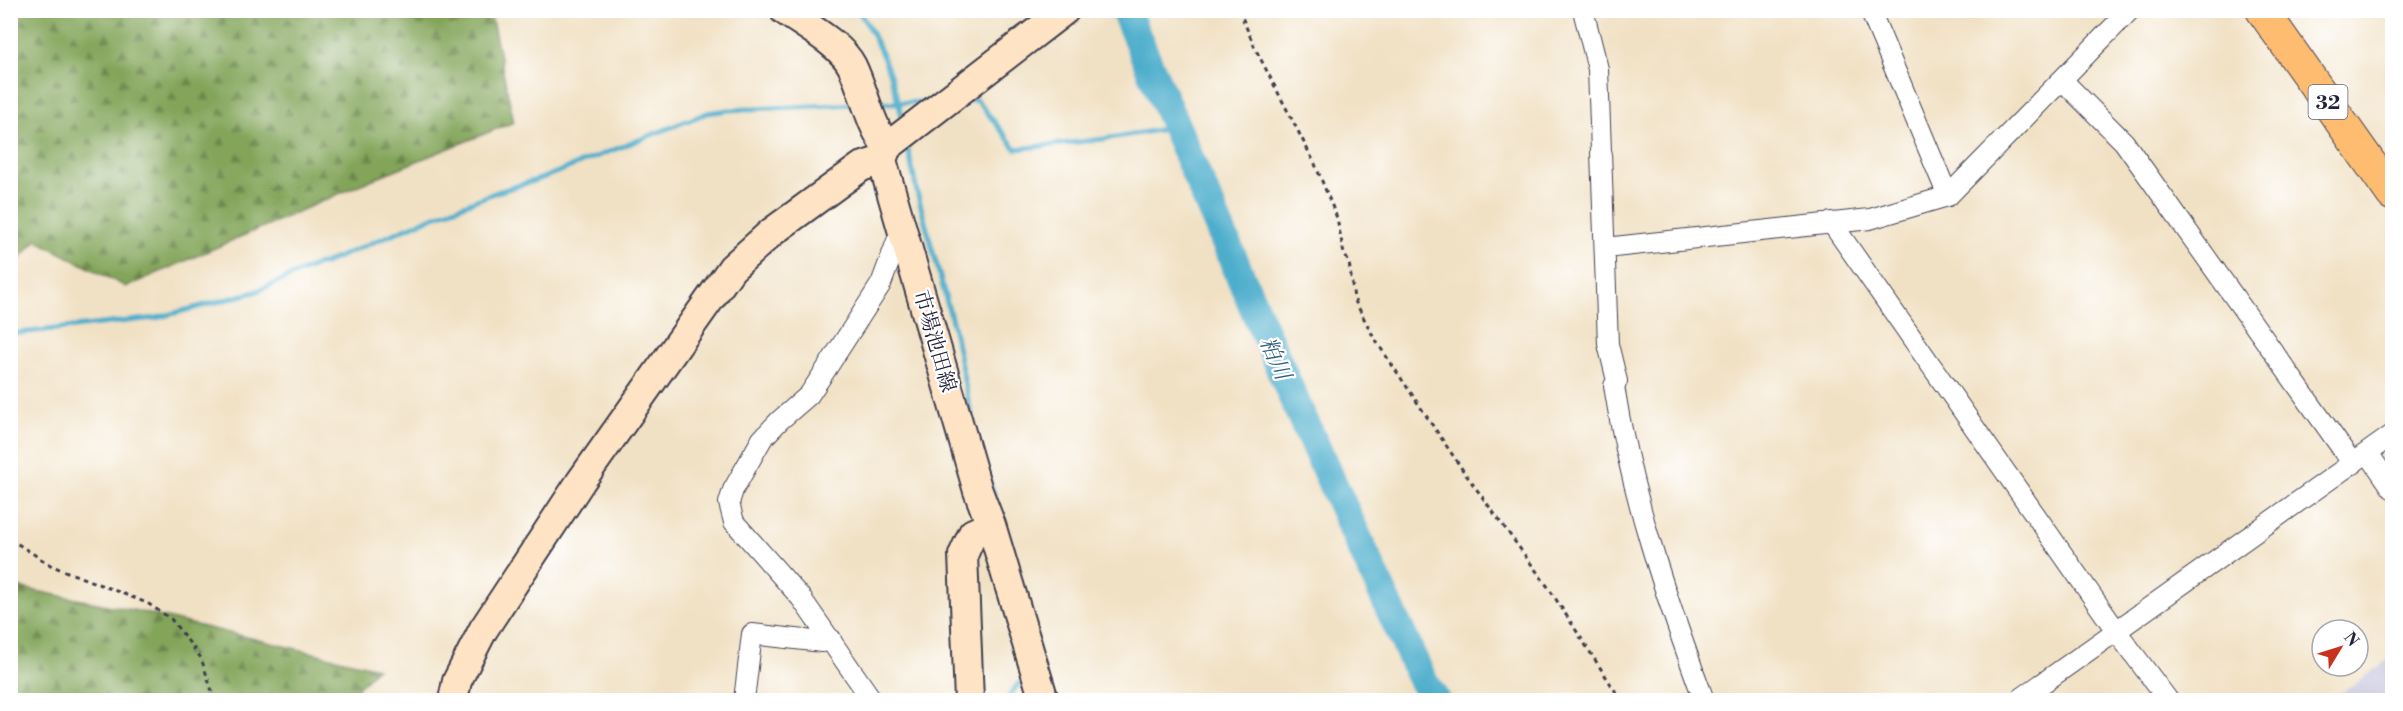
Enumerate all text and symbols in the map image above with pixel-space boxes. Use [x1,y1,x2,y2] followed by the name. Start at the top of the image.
[2308,85,2348,119] road number: 32
[907,287,961,395] street label: 市場池田線
[1253,333,1297,386] water label: 粕川
[2310,618,2370,678] north arrow
[2339,628,2363,651] text: N

